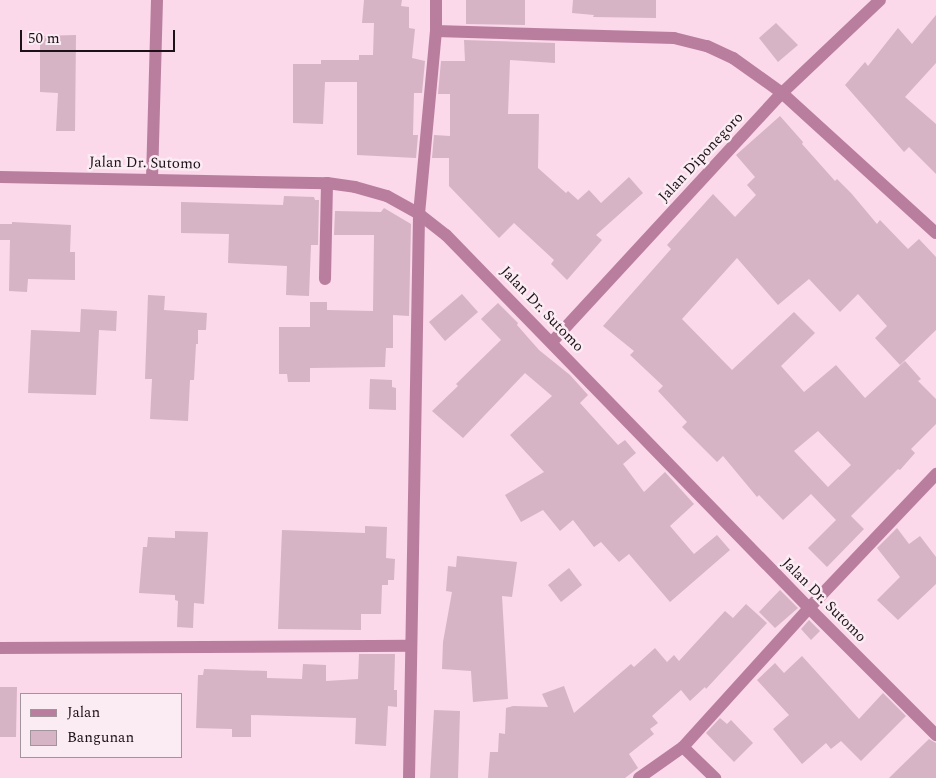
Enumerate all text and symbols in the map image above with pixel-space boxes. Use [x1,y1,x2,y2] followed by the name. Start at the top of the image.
[22,20,178,52] scale bar
[28,27,60,50] text: 50 m
[655,108,747,206] street label: Jalan Diponegoro
[89,153,201,173] street label: Jalan Dr. Sutomo
[497,262,587,356] street label: Jalan Dr. Sutomo
[778,554,870,646] street label: Jalan Dr. Sutomo
[20,693,182,758] legend
[67,701,100,724] text: Jalan
[67,726,134,749] text: Bangunan

